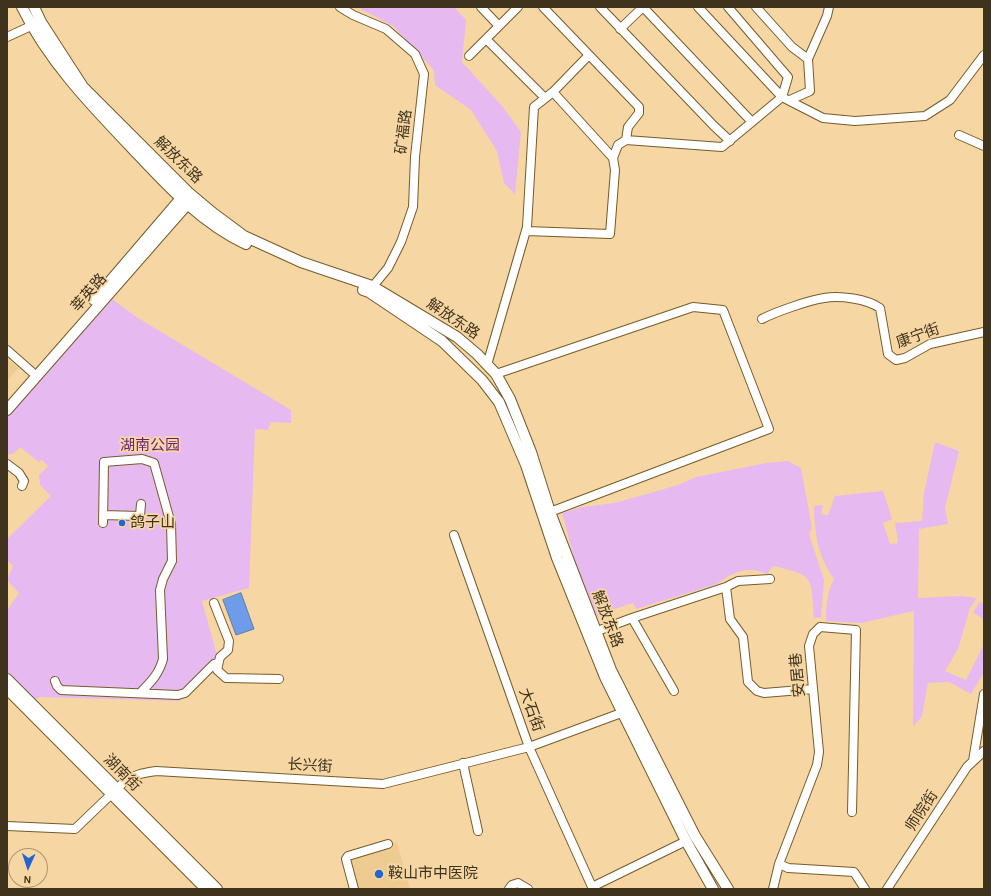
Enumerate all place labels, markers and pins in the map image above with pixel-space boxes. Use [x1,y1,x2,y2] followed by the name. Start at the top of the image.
[130,514,175,532] place label: 鸽子山
[117,518,127,528] marker: 鸽子山
[388,865,478,883] place label: 鞍山市中医院
[373,868,385,880] marker: 鞍山市中医院

